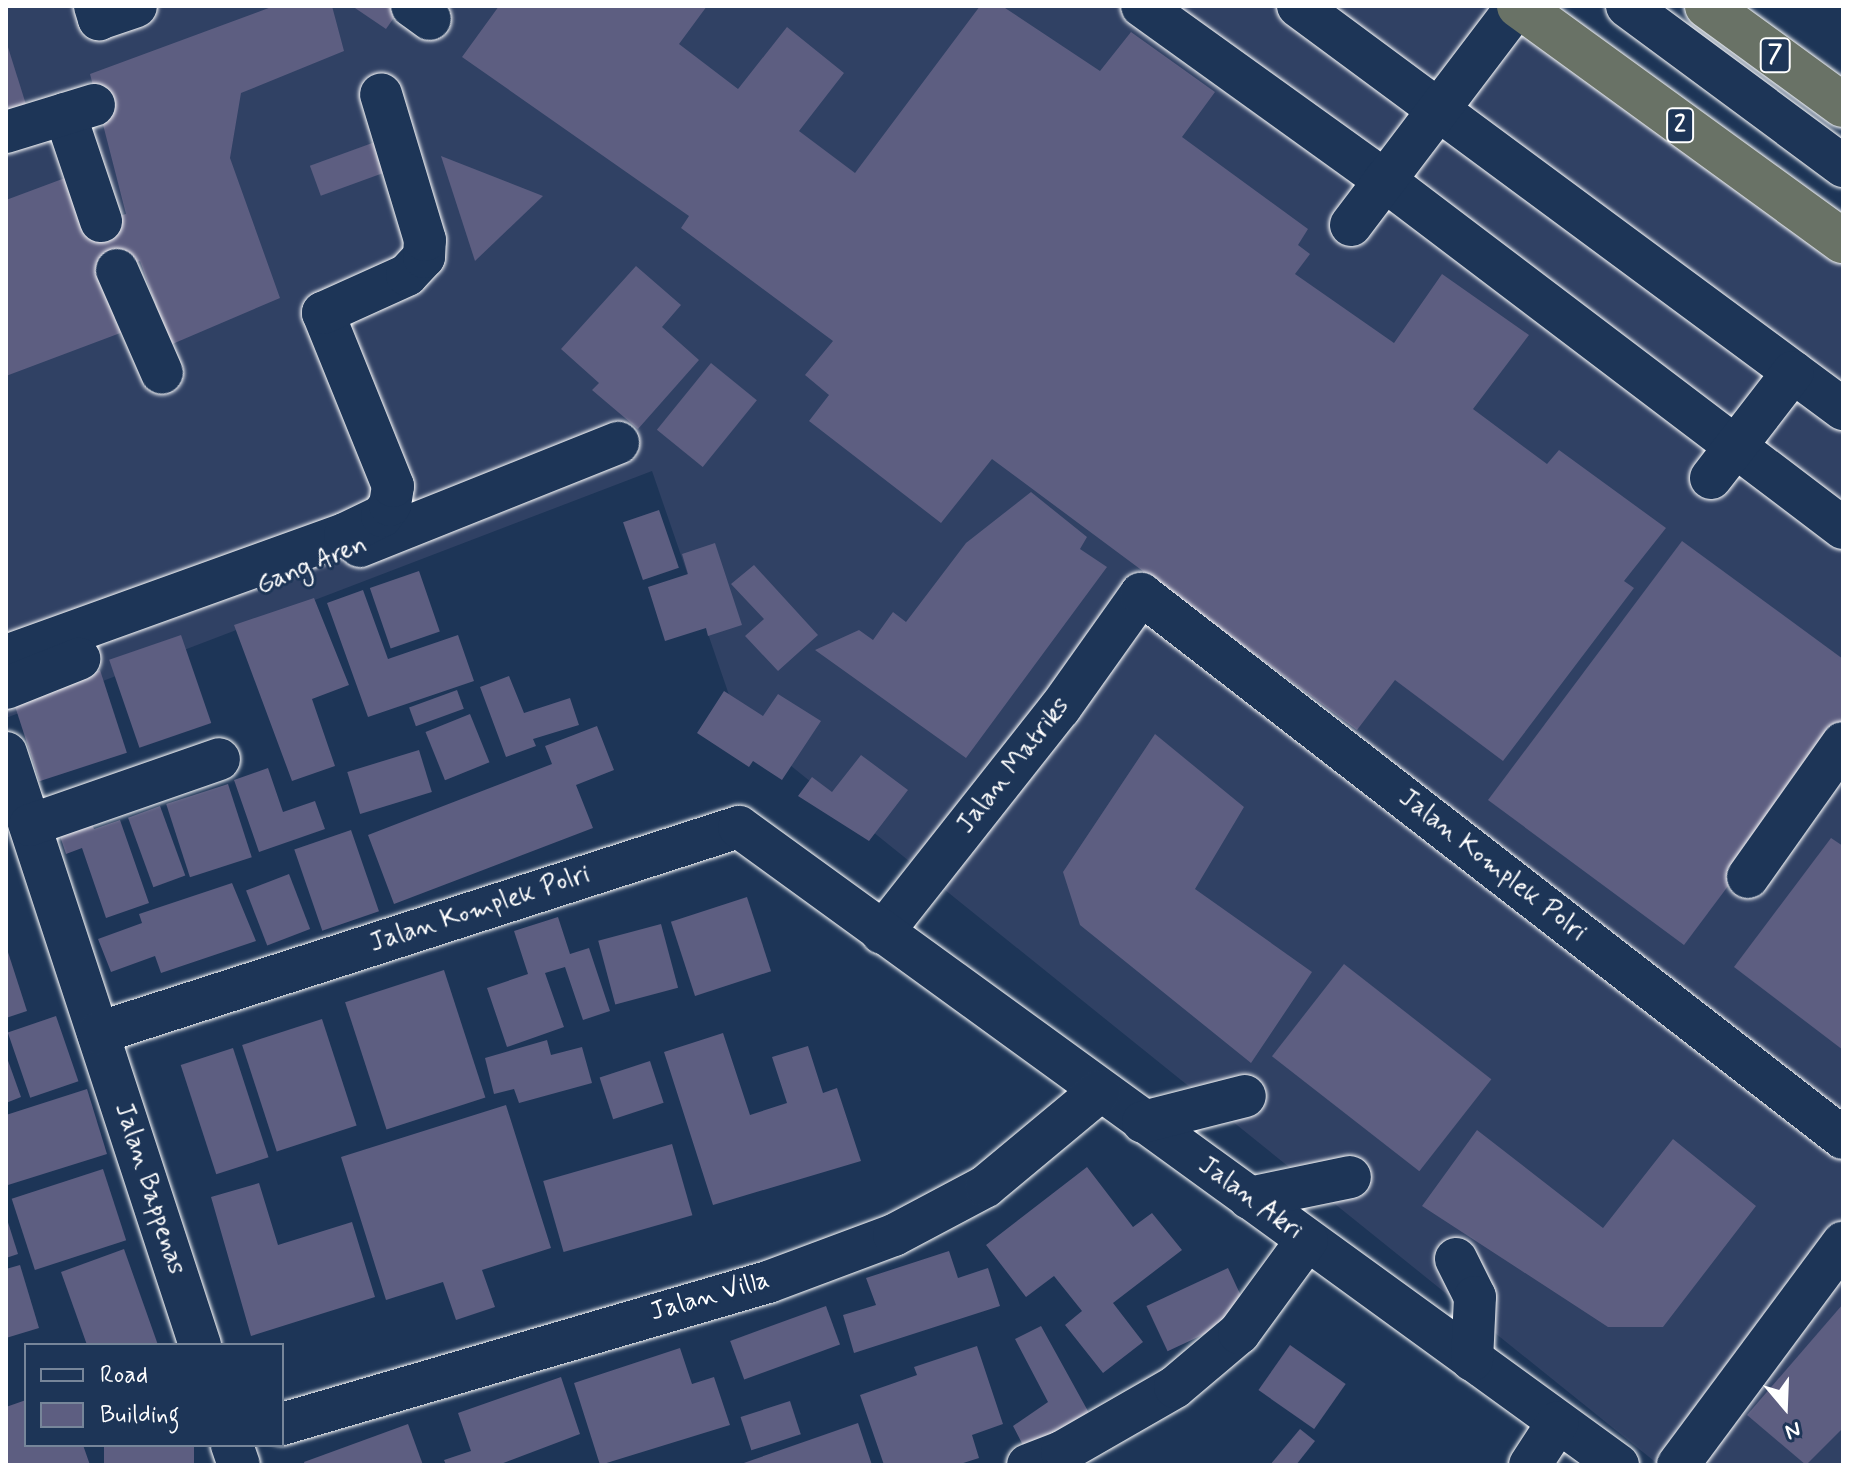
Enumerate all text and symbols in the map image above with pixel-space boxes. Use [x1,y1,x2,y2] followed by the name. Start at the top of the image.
[1759,35,1791,75] road number: 7
[1666,105,1694,145] road number: 2
[251,529,373,603] street label: Gang Aren
[952,692,1076,840] street label: Jalan Matriks
[1393,784,1591,948] street label: Jalan Komplek Polri
[367,860,593,960] street label: Jalan Komplek Polri
[107,1099,191,1279] street label: Jalan Bappenas
[1192,1151,1308,1247] street label: Jalan Akri
[647,1265,773,1329] street label: Jalan Villa
[24,1343,284,1447] legend
[100,1360,148,1391] text: Road
[1745,1367,1825,1447] north arrow
[100,1400,180,1431] text: Building
[1781,1414,1804,1445] text: N

